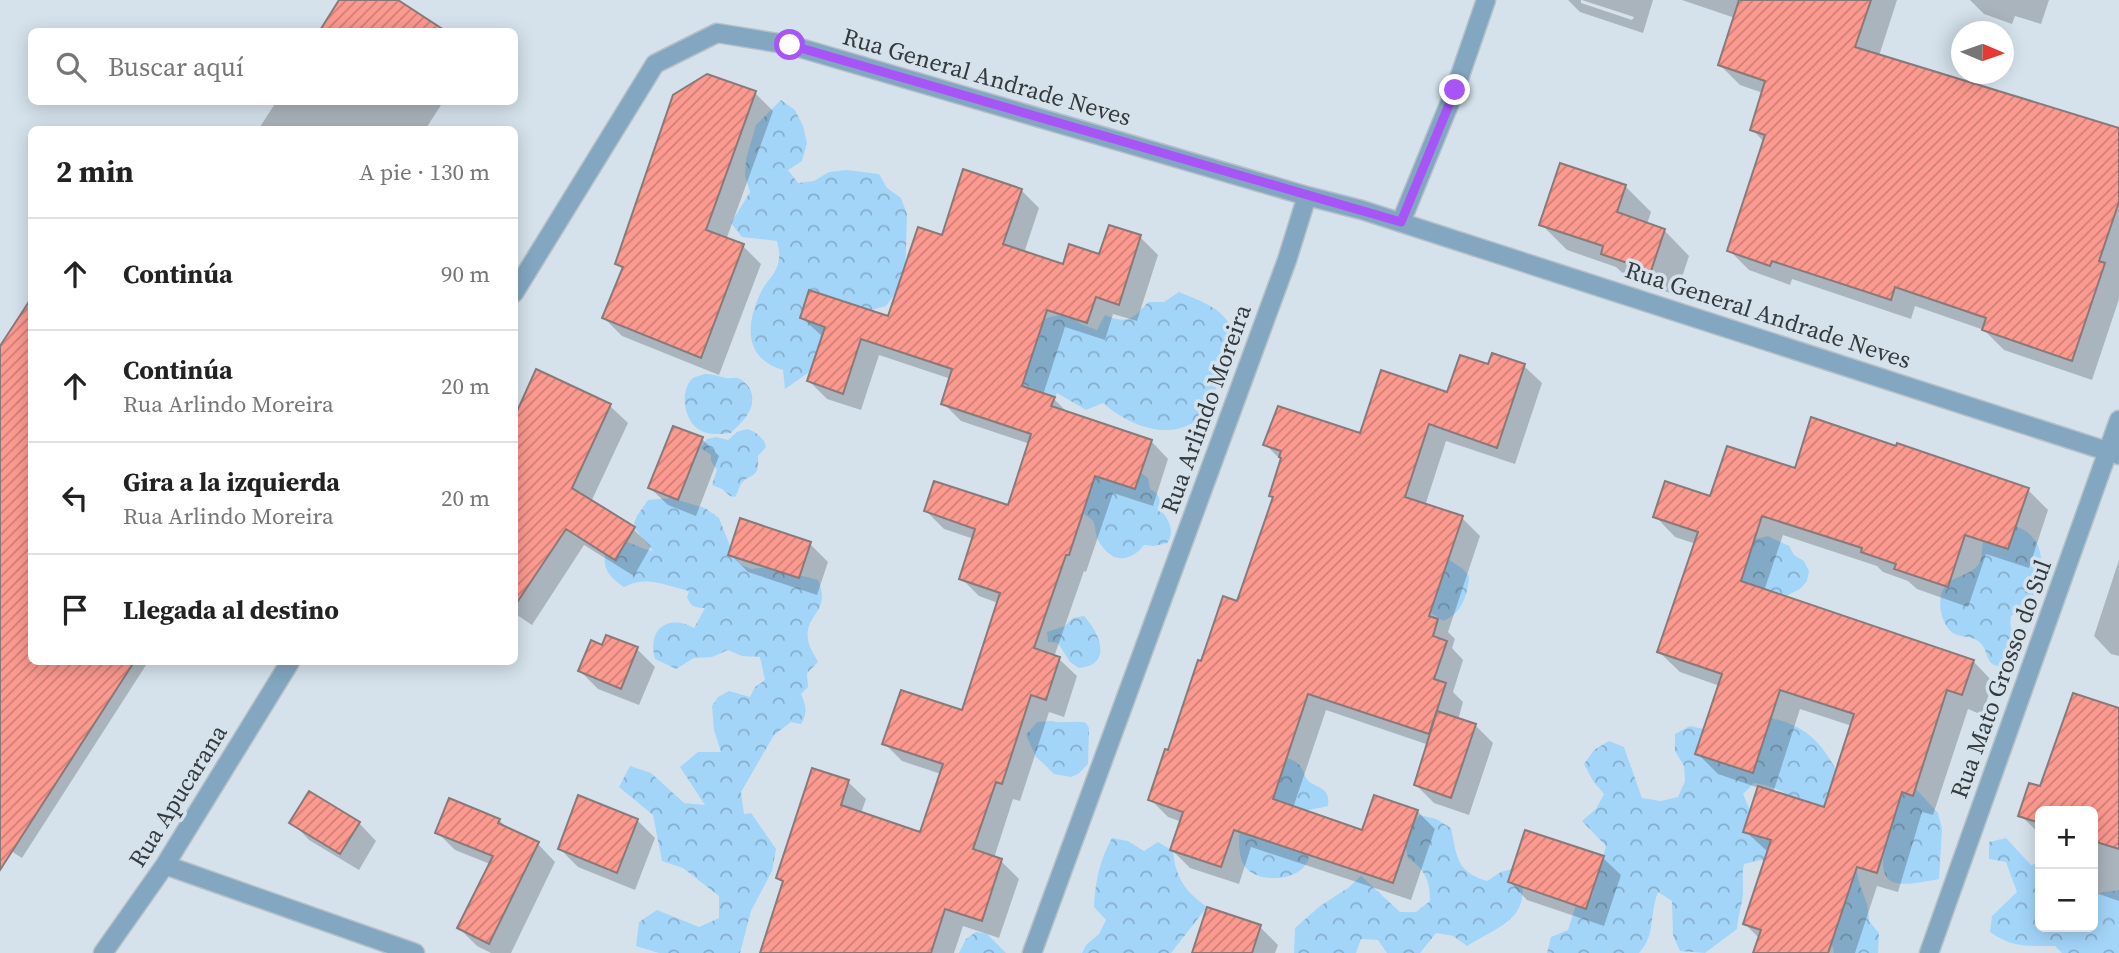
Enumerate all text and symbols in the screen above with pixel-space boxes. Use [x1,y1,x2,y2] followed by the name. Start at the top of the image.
[839,19,1135,134] street label: Rua General Andrade Neves
[1951,21,2014,84] north arrow
[28,28,518,105] search box
[774,29,805,60] route start
[52,48,90,86] icon: search
[108,49,244,85] text: Buscar aquí
[1439,74,1470,105] route end
[56,151,134,192] text: 2 min
[359,156,490,188] text: A pie · 130 m
[1621,253,1915,376] street label: Rua General Andrade Neves
[56,255,94,293] icon: ahead
[123,256,233,292] text: Continúa
[441,258,490,290] text: 90 m
[1152,299,1259,518] street label: Rua Arlindo Moreira
[123,352,233,388] text: Continúa
[56,367,94,405] icon: ahead
[441,370,490,402] text: 20 m
[123,388,334,420] text: Rua Arlindo Moreira
[123,464,340,500] text: Gira a la izquierda
[56,479,94,517] icon: left
[441,482,490,514] text: 20 m
[123,500,334,532] text: Rua Arlindo Moreira
[1942,555,2059,803] street label: Rua Mato Grosso do Sul
[56,591,94,629] icon: arrive
[123,592,339,628] text: Llegada al destino
[121,717,235,873] street label: Rua Apucarana
[2035,806,2098,932] map controls
[2035,806,2098,869] button: +
[2035,869,2098,932] button: −

